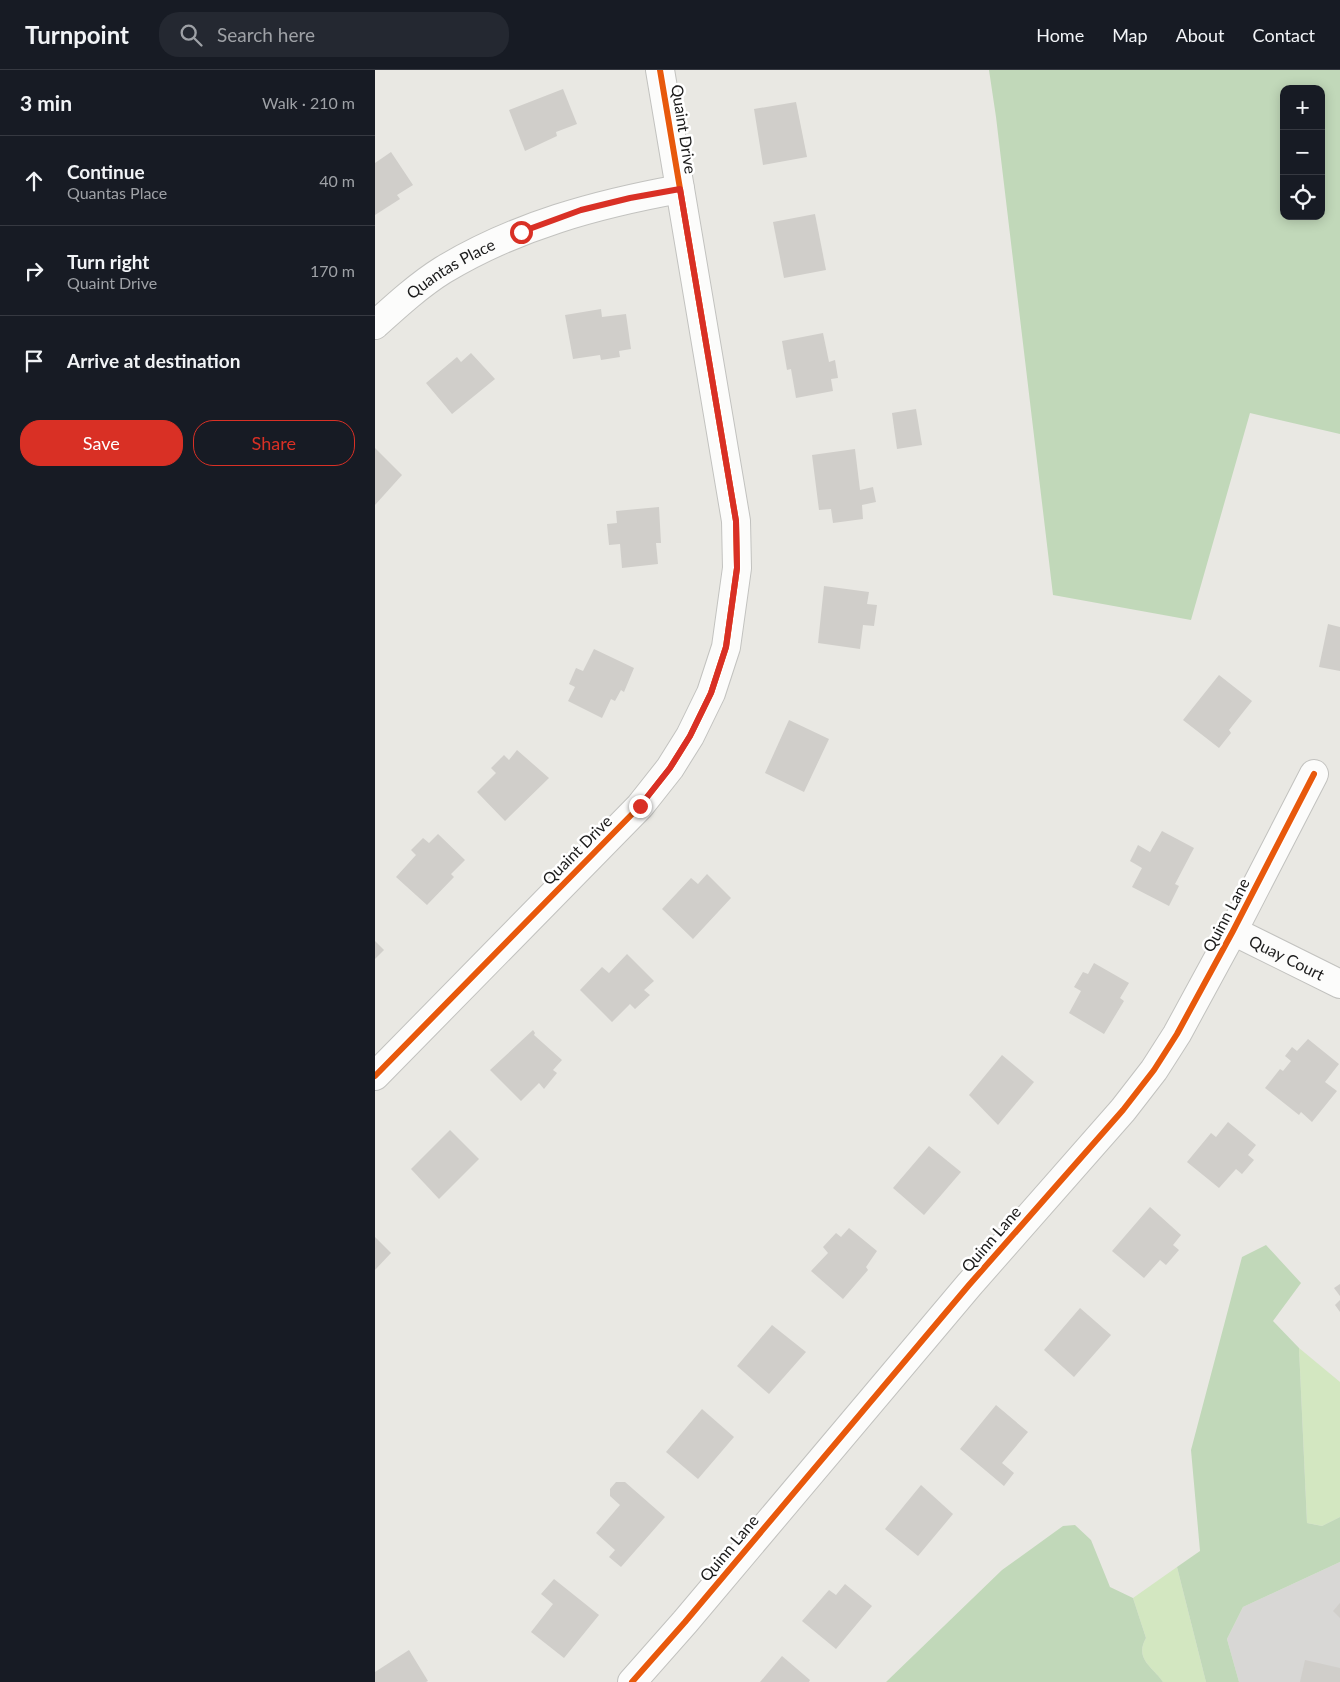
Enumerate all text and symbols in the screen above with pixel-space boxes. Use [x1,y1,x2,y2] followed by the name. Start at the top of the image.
[159,12,509,57] search box
[25,20,129,49] text: Turnpoint
[177,21,205,49] icon: search
[217,23,315,46] text: Search here
[1036,24,1084,46] text: Home
[1112,24,1148,46] text: Map
[1176,24,1225,46] text: About
[1253,24,1315,46] text: Contact
[668,83,701,175] street label: Quaint Drive
[1280,85,1325,220] map controls
[1280,85,1325,130] button: +
[20,90,72,115] text: 3 min
[262,93,355,112] text: Walk · 210 m
[1280,130,1325,175] button: −
[67,160,145,183] text: Continue
[20,167,48,195] icon: ahead
[319,171,355,190] text: 40 m
[1280,175,1325,220] button: locate
[67,183,167,202] text: Quantas Place
[510,221,533,244] route start
[402,234,498,302] street label: Quantas Place
[67,250,149,273] text: Turn right
[20,257,48,285] icon: right
[310,261,355,280] text: 170 m
[67,273,157,292] text: Quaint Drive
[20,347,48,375] icon: arrive
[67,349,240,372] text: Arrive at destination
[20,420,183,466] button: Save
[193,420,355,466] button: Share
[629,795,652,818] route end
[538,811,615,888] street label: Quaint Drive
[1198,875,1253,955] street label: Quinn Lane
[1246,931,1328,984] street label: Quay Court
[957,1202,1024,1275] street label: Quinn Lane
[695,1511,762,1585] street label: Quinn Lane

